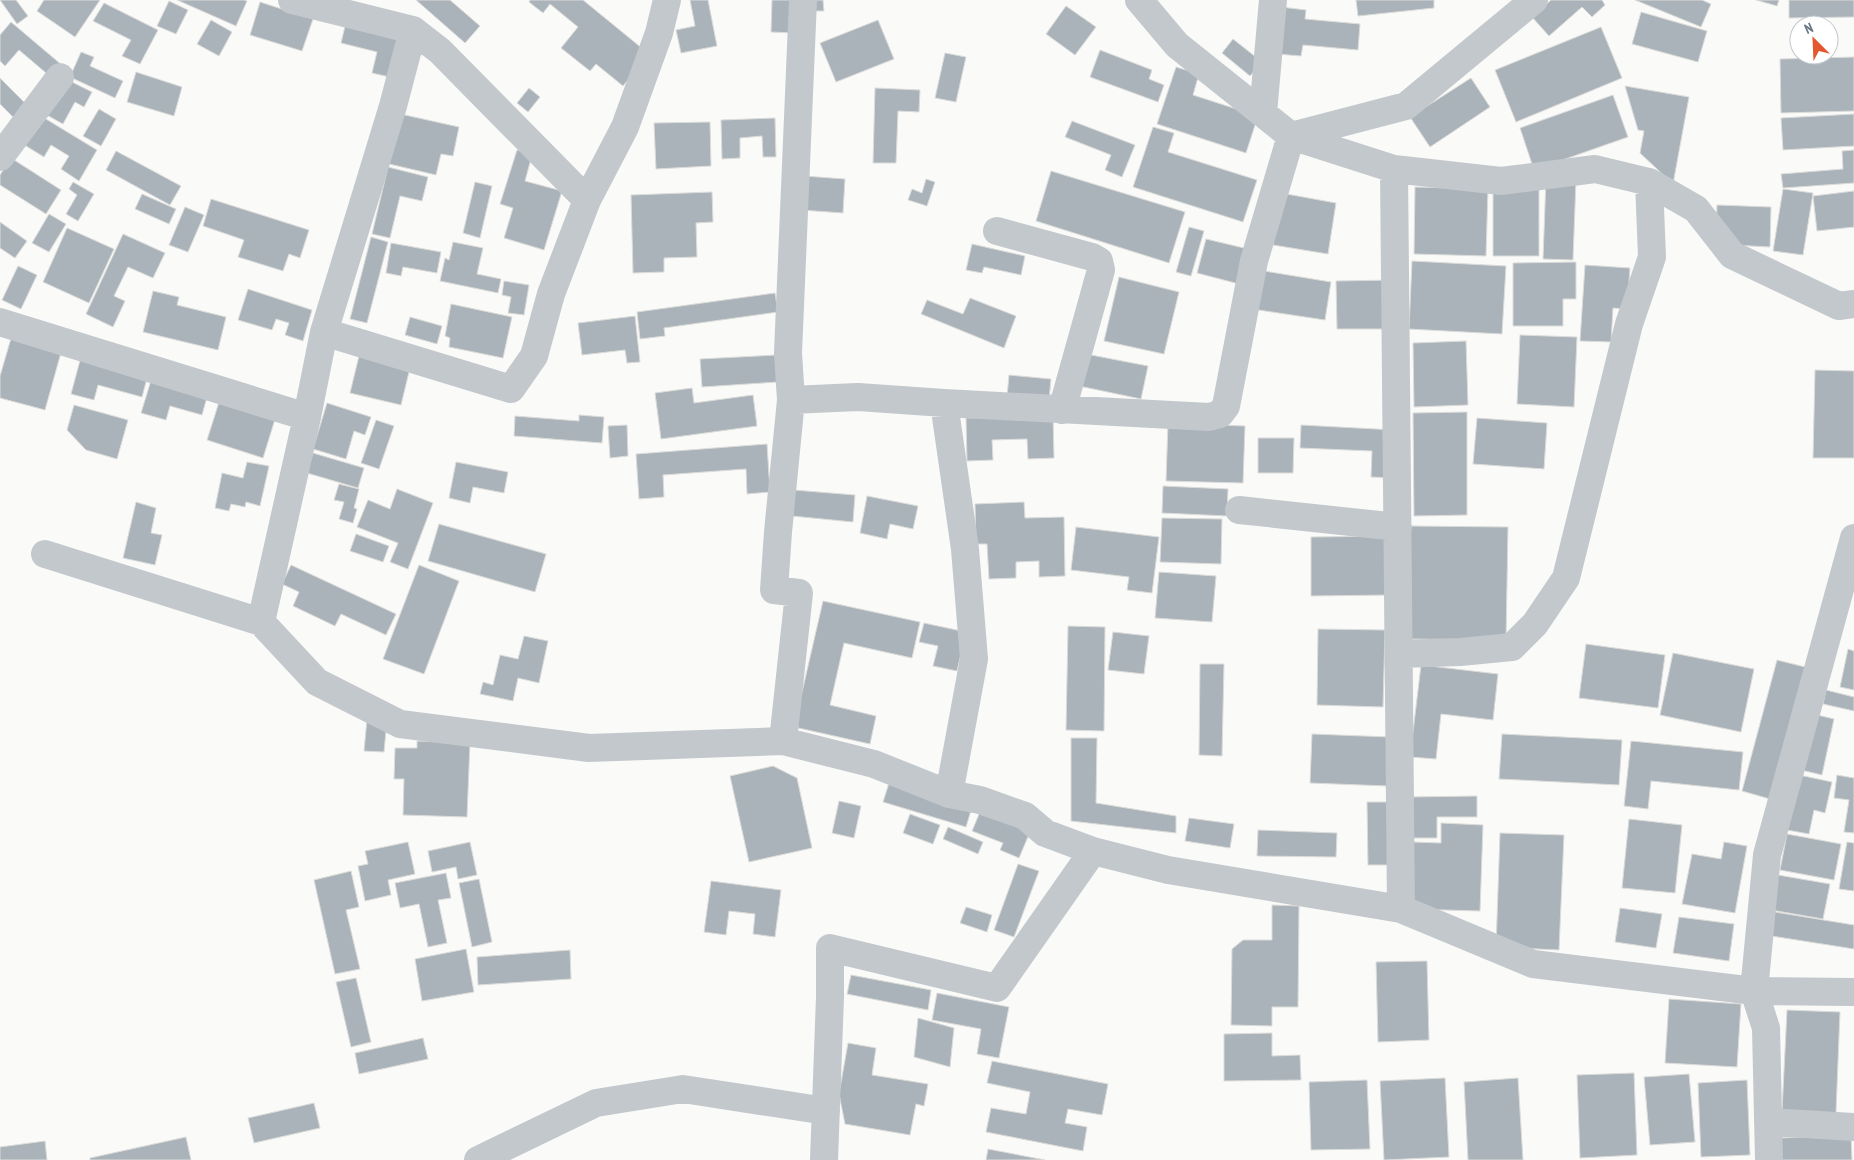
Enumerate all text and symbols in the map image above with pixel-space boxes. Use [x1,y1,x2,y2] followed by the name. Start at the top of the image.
[1789,15,1839,65] north arrow
[1802,18,1816,38] text: N

